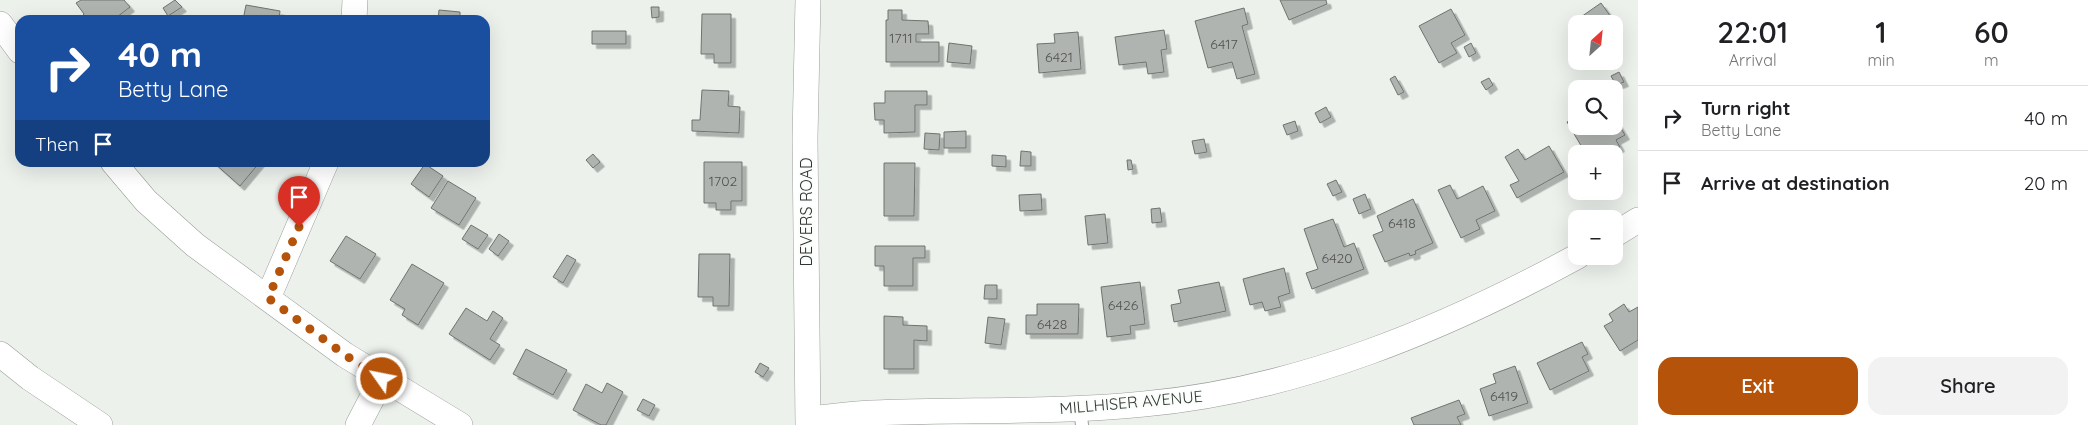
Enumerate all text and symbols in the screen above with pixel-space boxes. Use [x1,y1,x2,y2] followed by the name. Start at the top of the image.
[1717,13,1788,51] text: 22:01
[1875,13,1887,51] text: 1
[1974,13,2009,51] text: 60
[1568,15,1622,70] north arrow
[1568,15,1623,265] map controls
[889,29,913,47] house number: 1711
[118,32,202,76] text: 40 m
[35,35,100,100] icon: right
[1210,35,1238,53] house number: 6417
[1045,48,1073,66] house number: 6421
[1729,50,1777,70] text: Arrival
[1867,50,1895,70] text: min
[1984,50,1999,70] text: m
[118,75,228,103] text: Betty Lane
[1568,80,1623,135] button: search
[1701,96,1790,120] text: Turn right
[1658,104,1686,132] icon: right
[2024,106,2068,130] text: 40 m
[1701,120,1781,140] text: Betty Lane
[89,130,117,158] icon: arrive
[35,132,79,156] text: Then
[1568,145,1623,200] button: +
[796,158,816,267] street label: DEVERS ROAD
[1658,169,1686,197] icon: arrive
[1701,171,1890,195] text: Arrive at destination
[2024,171,2068,195] text: 20 m
[709,172,737,190] house number: 1702
[278,176,320,227] pin
[285,183,313,211] icon: arrive
[1568,210,1623,265] button: −
[1388,214,1416,232] house number: 6418
[1321,249,1353,267] house number: 6420
[1108,296,1139,314] house number: 6426
[1037,315,1067,333] house number: 6428
[355,352,407,404] position arrow
[1658,357,1858,415] button: Exit
[1868,357,2068,415] button: Share
[1059,386,1203,418] street label: MILLHISER AVENUE
[1490,387,1518,405] house number: 6419

